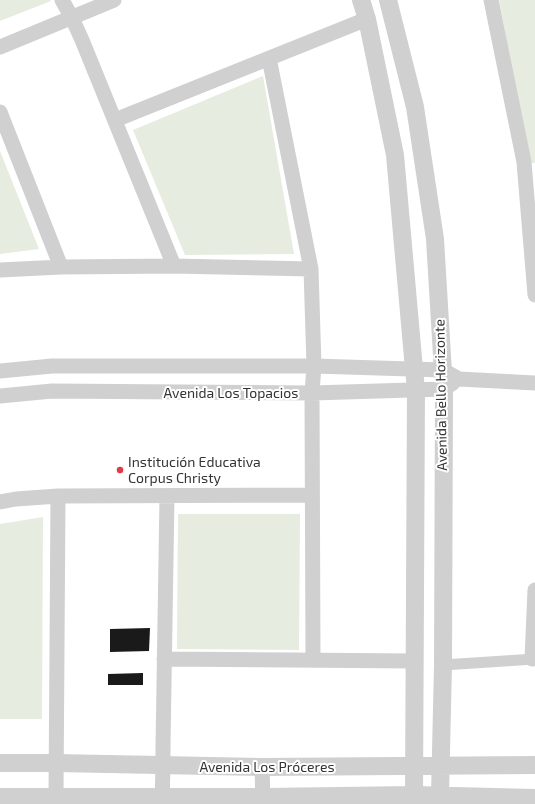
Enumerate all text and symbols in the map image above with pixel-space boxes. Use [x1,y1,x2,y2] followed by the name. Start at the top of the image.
[431,319,451,471] street label: Avenida Bello Horizonte
[164,385,298,401] street label: Avenida Los Topacios
[128,454,261,486] place label: Institución Educativa Corpus Christy
[115,465,125,475] marker: Institución Educativa Corpus Christy
[199,759,335,775] street label: Avenida Los Próceres

